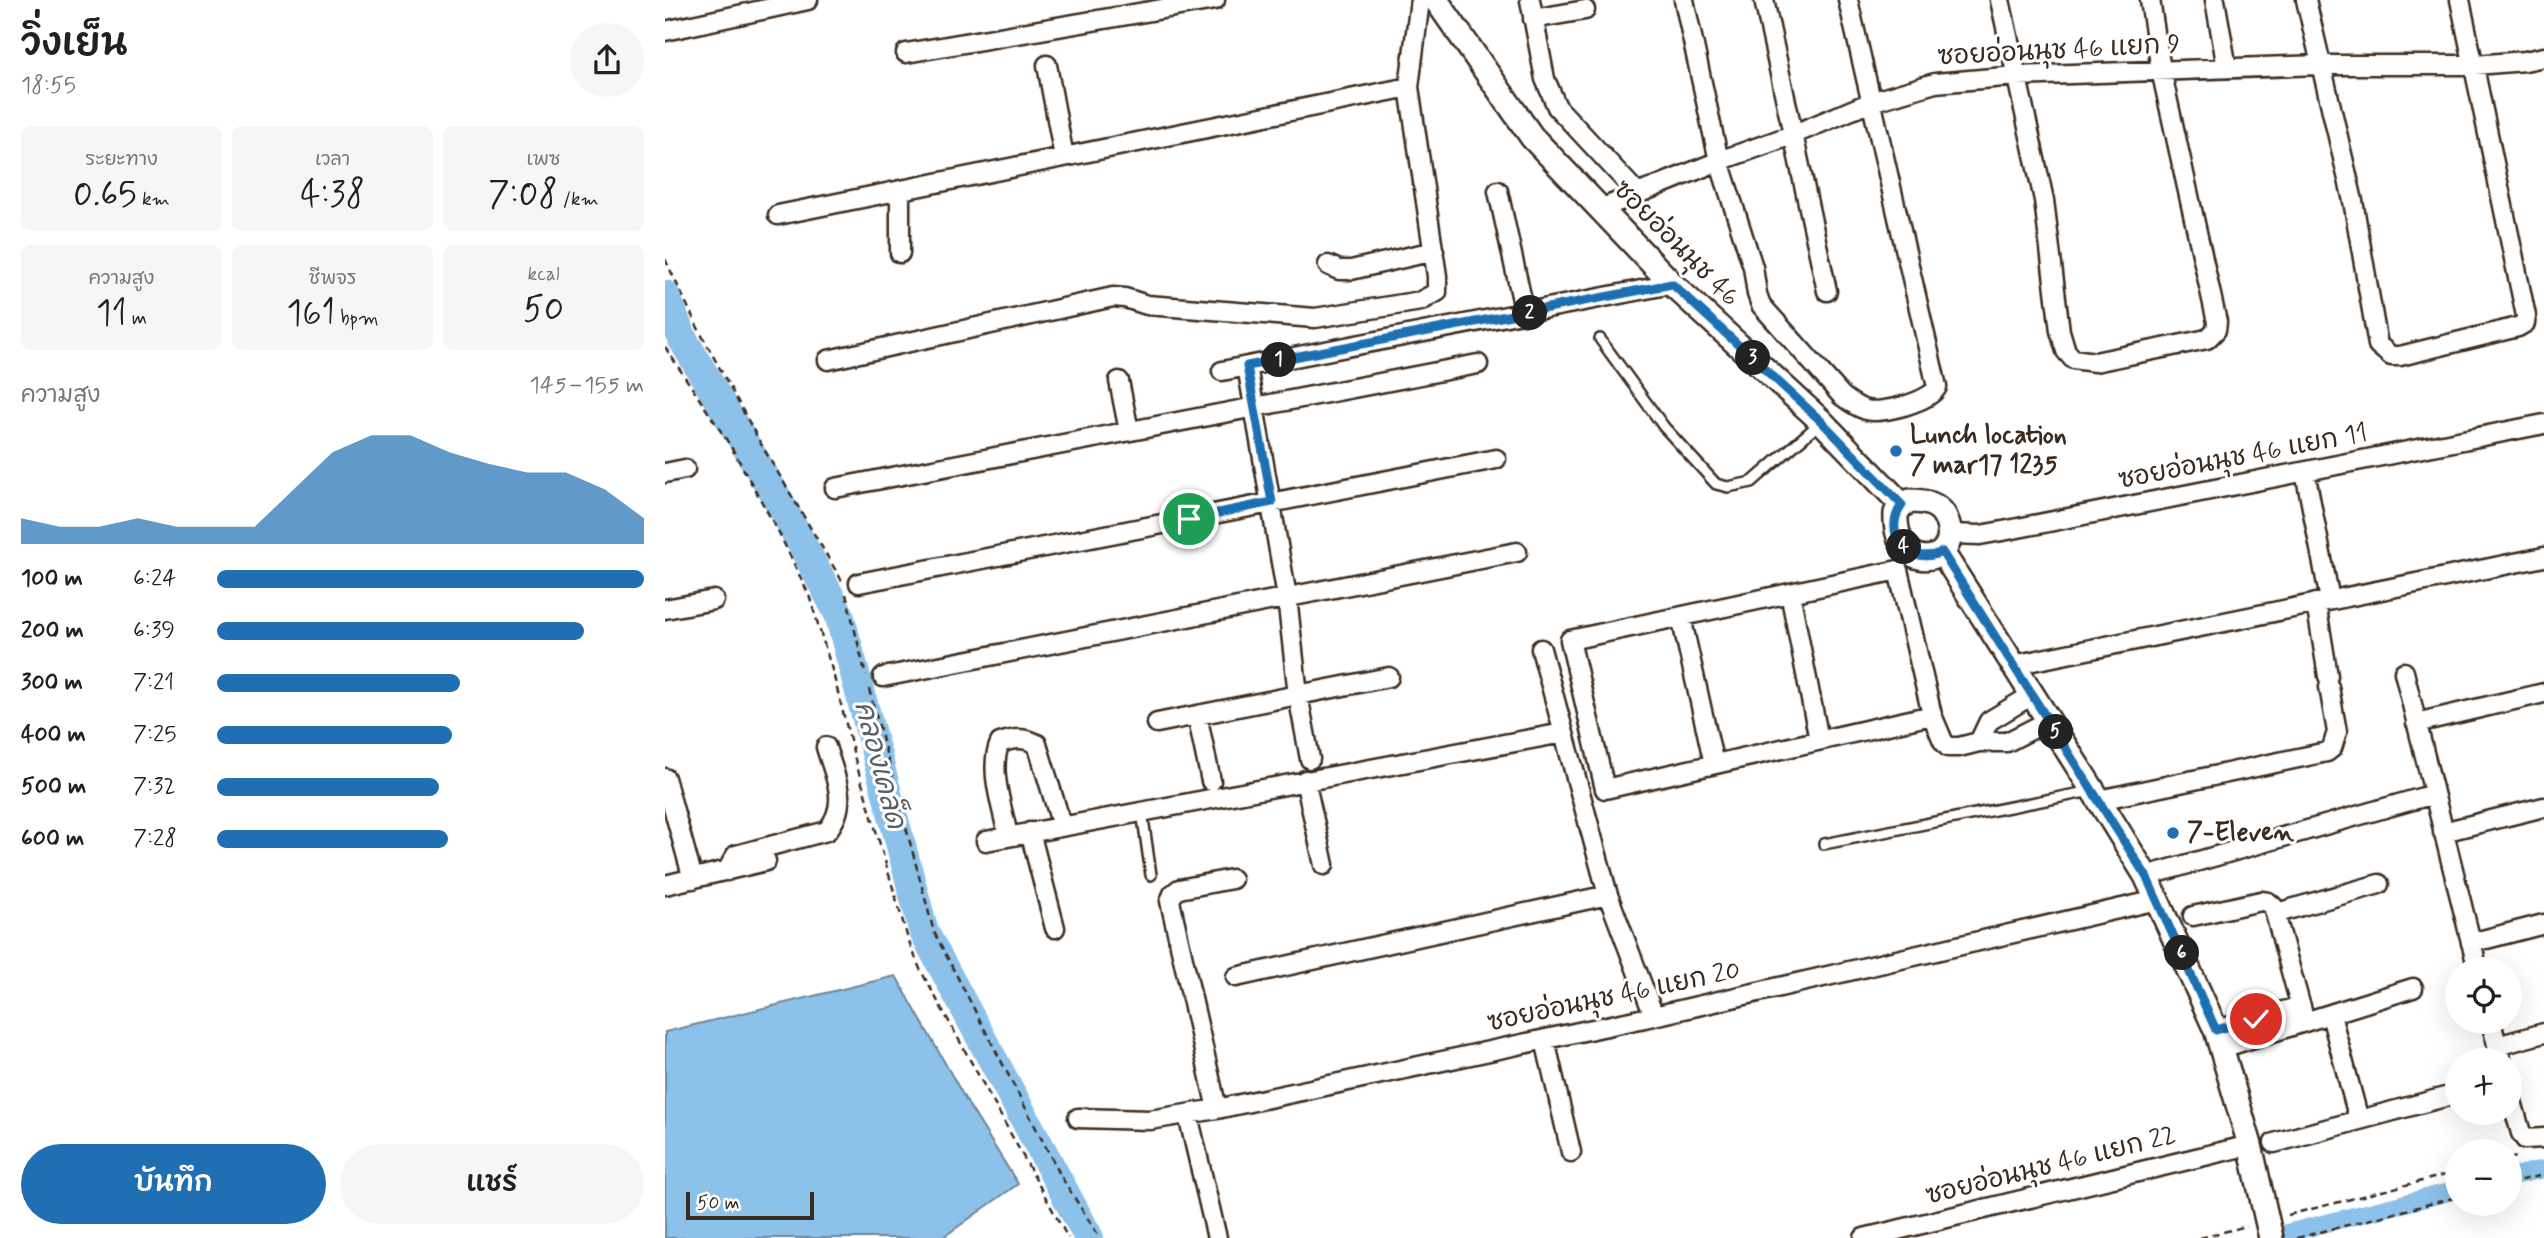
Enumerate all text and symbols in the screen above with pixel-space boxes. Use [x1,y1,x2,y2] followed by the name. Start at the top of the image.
[21,20,127,69] text: วิ่งเย็น
[570,23,644,97] button: share
[1937,28,2181,74] street label: ซอยอ่อนนุช 46 แยก 9
[21,71,76,101] text: 18:55
[85,147,158,172] text: ระยะทาง
[315,147,350,172] text: เวลา
[527,147,560,172] text: เพซ
[73,172,137,218] text: 0.65
[300,172,365,218] text: 4:38
[488,172,558,218] text: 7:08
[1605,173,1747,315] street label: ซอยอ่อนนุช 46
[137,187,170,212] text: km
[558,187,599,212] text: /km
[528,262,559,287] text: kcal
[89,266,154,291] text: ความสูง
[309,266,356,291] text: ชีพจร
[523,287,564,333] text: 50
[96,291,127,337] text: 11
[286,291,335,337] text: 161
[1513,296,1547,330] pin: 2
[1525,300,1534,325] text: 2
[127,306,147,331] text: m
[335,306,379,331] text: bpm
[1735,340,1771,376] pin: 3
[1261,342,1297,378] pin: 1
[1748,345,1757,370] text: 3
[1274,347,1283,372] text: 1
[529,371,644,401] text: 145–155 m
[21,381,100,411] text: ความสูง
[2116,416,2370,498] street label: ซอยอ่อนนุช 46 แยก 11
[1910,419,2067,483] place label: Lunch location 7 mar17 1235
[1888,443,1904,459] marker: Lunch location 7 mar17 1235
[1159,489,1219,549] pin
[1170,500,1208,538] icon: arrive
[1887,530,1921,564] pin: 4
[1898,534,1909,559] text: 4
[21,564,83,594] text: 100 m
[133,564,176,594] text: 6:24
[21,616,84,646] text: 200 m
[133,616,175,646] text: 6:39
[21,668,83,698] text: 300 m
[133,668,174,698] text: 7:21
[844,697,916,834] water label: คลองเคล็ด
[2039,714,2073,750] pin: 5
[2050,719,2061,744] text: 5
[21,720,86,750] text: 400 m
[133,720,177,750] text: 7:25
[21,772,86,802] text: 500 m
[133,772,176,802] text: 7:32
[2187,816,2294,850] place label: 7-Eleven
[21,824,84,854] text: 600 m
[133,824,177,854] text: 7:28
[2165,825,2181,841] marker: 7-Eleven
[2165,936,2199,970] pin: 6
[2177,940,2186,965] text: 6
[1484,954,1744,1040] street label: ซอยอ่อนนุช 46 แยก 20
[2445,957,2522,1216] map controls
[2445,957,2522,1034] button: locate
[2226,989,2286,1049] pin
[2237,1000,2275,1038] icon: check
[2445,1048,2522,1125] button: +
[1922,1118,2180,1214] street label: ซอยอ่อนนุช 46 แยก 22
[2445,1139,2522,1216] button: −
[21,1144,326,1224] button: บันทึก
[340,1144,644,1224] button: แชร์
[686,1189,814,1221] scale bar
[697,1191,740,1216] text: 50 m

